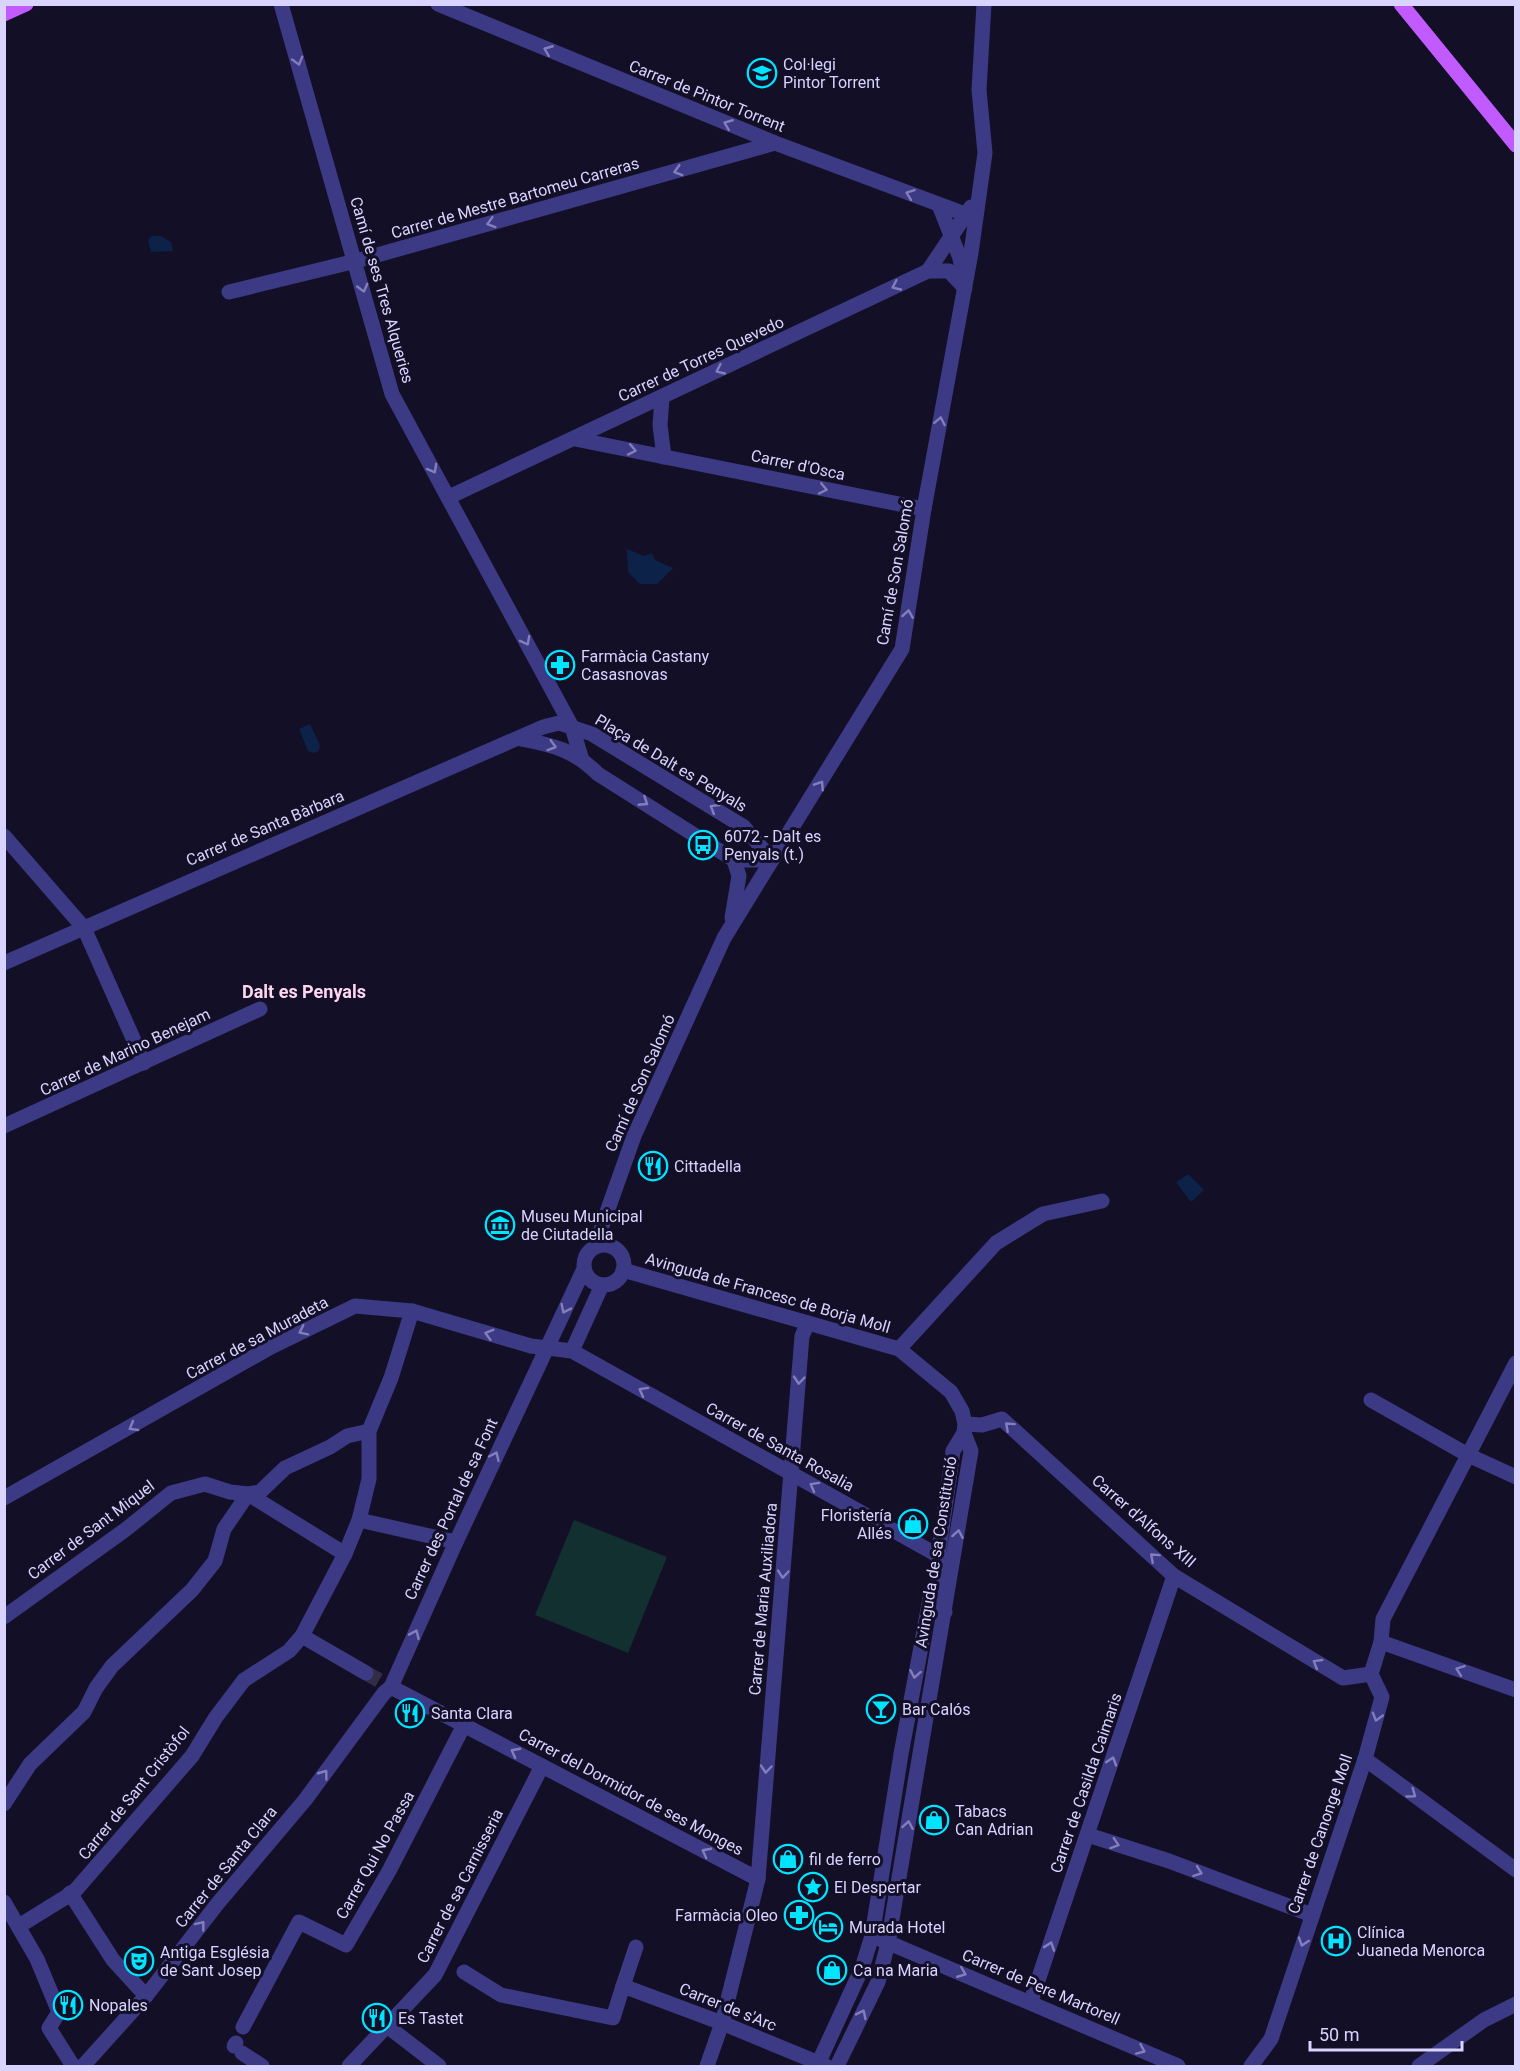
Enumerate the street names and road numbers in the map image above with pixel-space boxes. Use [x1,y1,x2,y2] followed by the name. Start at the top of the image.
[626,56,788,136] street label: Carrer de Pintor Torrent
[389,153,641,243] street label: Carrer de Mestre Bartomeu Carreras
[346,195,418,385] street label: Camí de ses Tres Alqueries
[615,312,787,406] street label: Carrer de Torres Quevedo
[749,446,847,484] street label: Carrer d'Osca
[873,497,917,647] street label: Camí de Son Salomó
[592,710,750,816] street label: Plaça de Dalt es Penyals
[183,786,347,870] street label: Carrer de Santa Bàrbara
[37,1004,213,1100] street label: Carrer de Marino Benejam
[601,1011,679,1155] street label: Camí de Son Salomó
[643,1249,893,1337] street label: Avinguda de Francesc de Borja Moll
[183,1292,331,1384] street label: Carrer de sa Muradeta
[703,1398,857,1496] street label: Carrer de Santa Rosalia
[400,1415,502,1603] street label: Carrer des Portal de sa Font
[911,1455,961,1649] street label: Avinguda de sa Constitució
[1088,1471,1200,1571] street label: Carrer d'Alfons XIII
[24,1476,158,1584] street label: Carrer de Sant Miquel
[745,1502,781,1696] street label: Carrer de Maria Auxiliadora
[1046,1690,1126,1876] street label: Carrer de Casilda Caimaris
[74,1722,194,1864] street label: Carrer de Sant Cristòfol
[515,1725,747,1859] street label: Carrer del Dormidor de ses Monges
[1284,1752,1356,1916] street label: Carrer de Canonge Moll
[332,1788,418,1922] street label: Carrer Qui No Passa
[171,1802,281,1932] street label: Carrer de Santa Clara
[413,1806,507,1966] street label: Carrer de sa Carnisseria
[959,1945,1123,2029] street label: Carrer de Pere Martorell
[677,1979,779,2035] street label: Carrer de s'Arc

